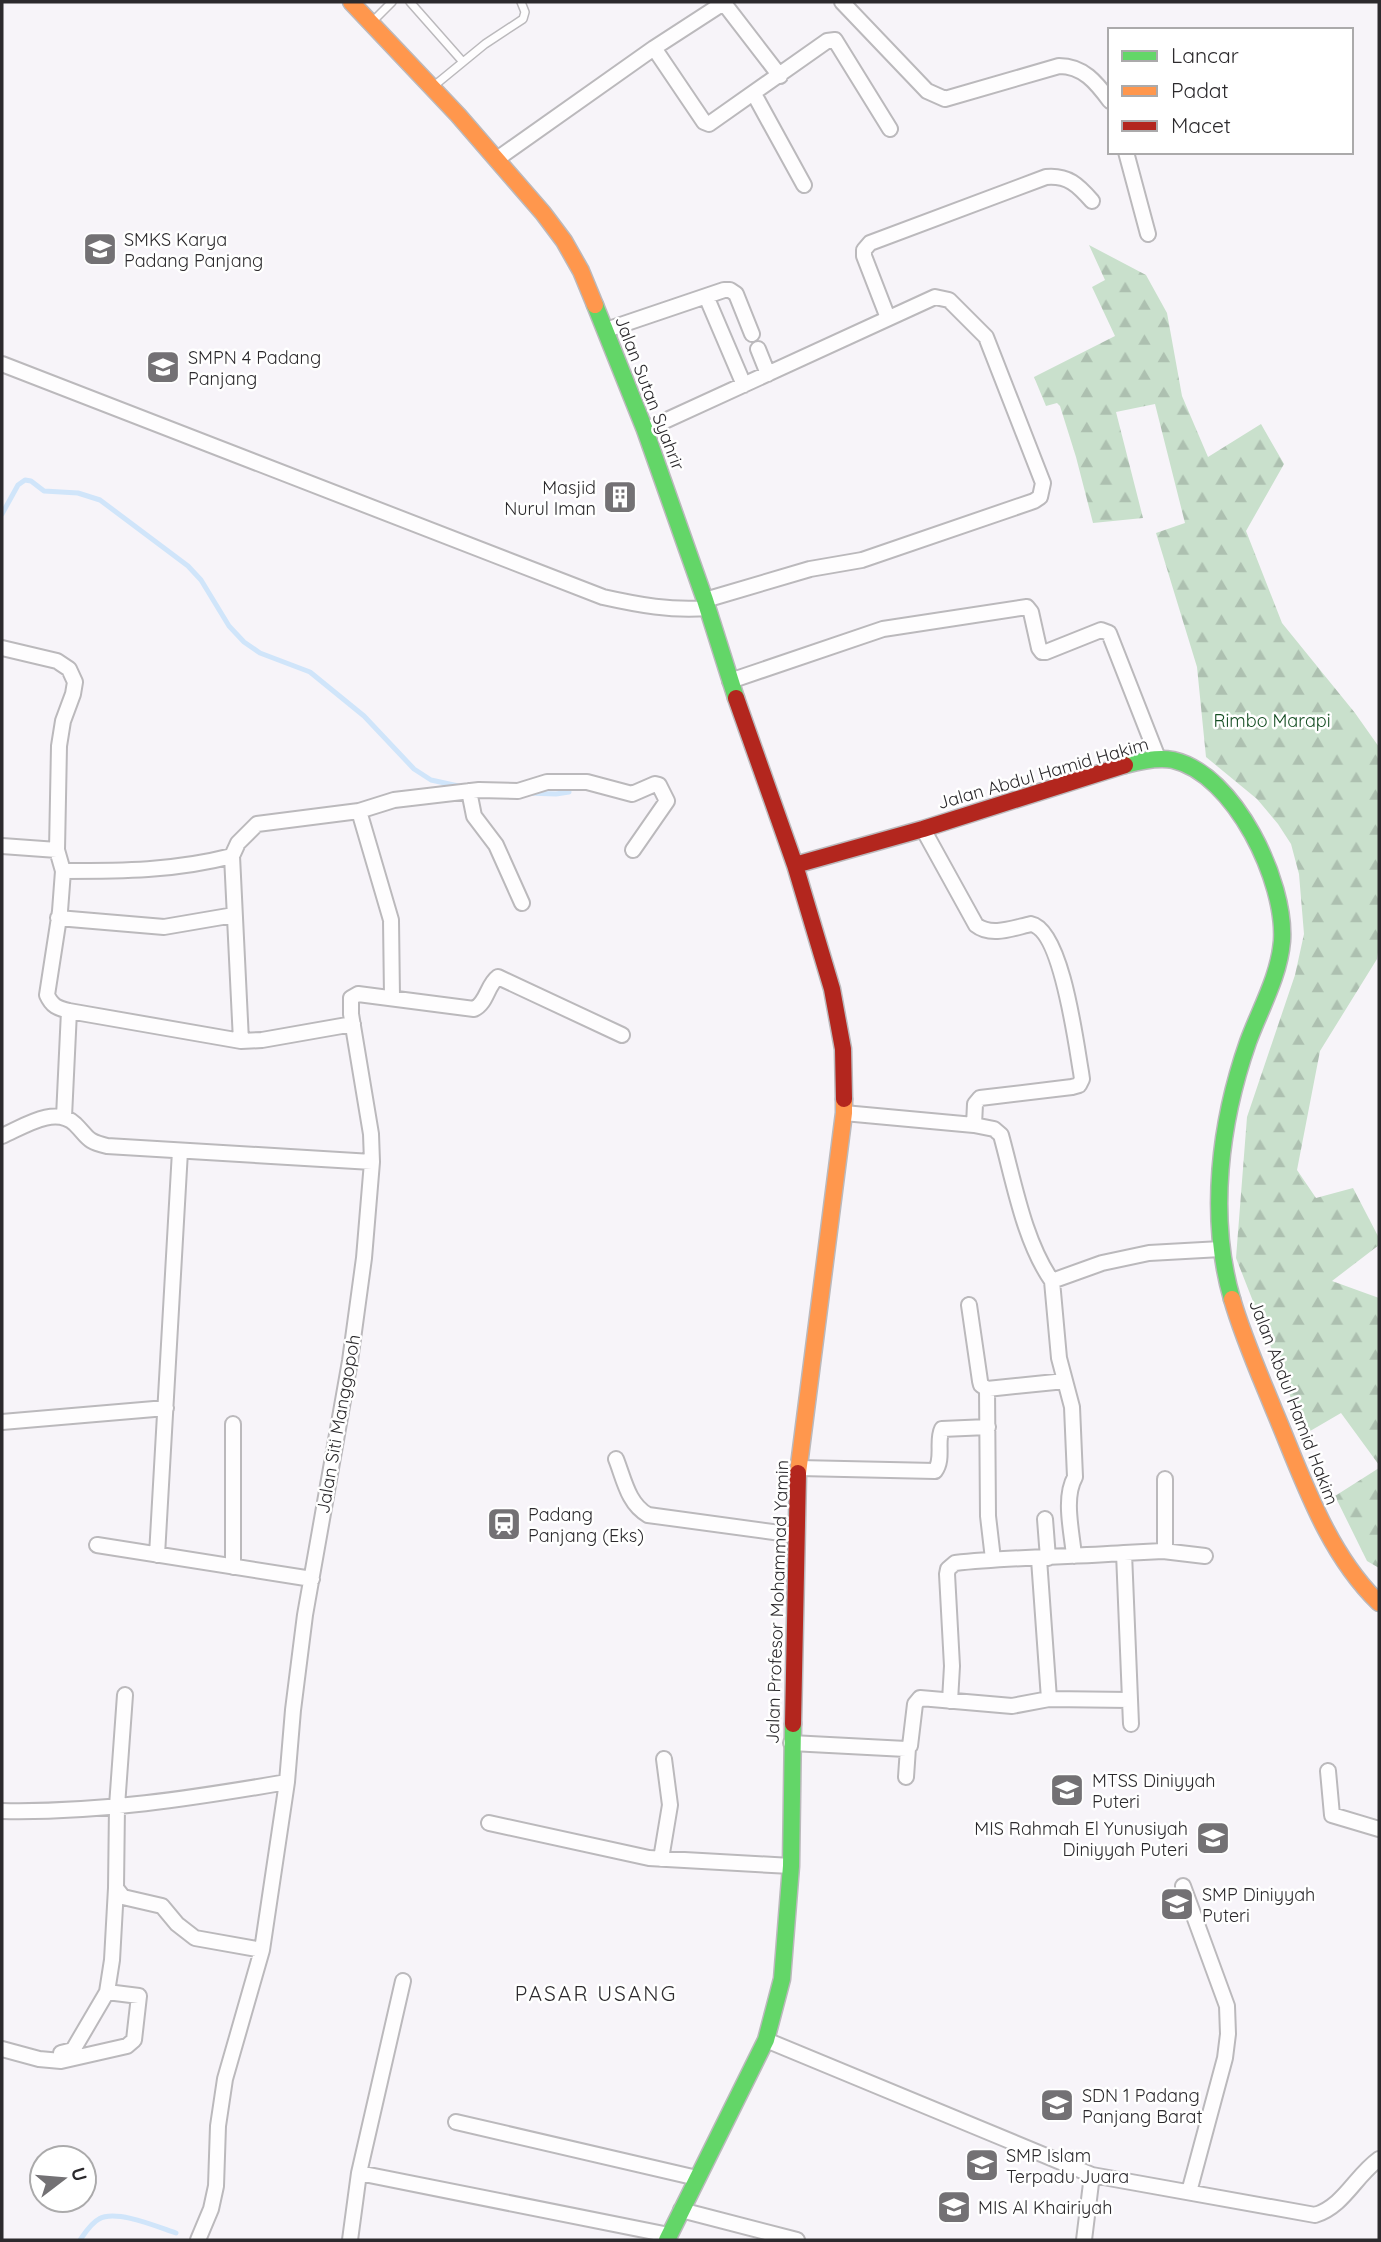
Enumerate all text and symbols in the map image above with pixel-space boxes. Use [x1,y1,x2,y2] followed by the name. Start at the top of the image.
[1108,28,1353,154] legend
[1171,42,1239,68] text: Lancar
[1171,77,1229,103] text: Padat
[1171,112,1231,138] text: Macet
[124,228,263,272] place label: SMKS Karya Padang Panjang
[81,230,119,268] school or university icon: SMKS Karya Padang Panjang
[610,313,690,473] street label: Jalan Sutan Syahrir
[188,346,321,390] place label: SMPN 4 Padang Panjang
[144,348,182,386] school or university icon: SMPN 4 Padang Panjang
[504,476,596,520] place label: Masjid Nurul Iman
[601,478,639,516] building icon: Masjid Nurul Iman
[1213,709,1331,732] park label: Rimbo Marapi
[935,732,1151,814] street label: Jalan Abdul Hamid Hakim
[1244,1296,1344,1508] street label: Jalan Abdul Hamid Hakim
[311,1333,365,1515] street label: Jalan Siti Manggopoh
[761,1460,793,1744] street label: Jalan Profesor Mohammad Yamin
[528,1503,644,1547] place label: Padang Panjang (Eks)
[485,1505,523,1543] station icon: Padang Panjang (Eks)
[1092,1769,1216,1813] place label: MTSS Diniyyah Puteri
[1048,1771,1086,1809] school or university icon: MTSS Diniyyah Puteri
[974,1817,1188,1861] place label: MIS Rahmah El Yunusiyah Diniyyah Puteri
[1194,1819,1232,1857] school or university icon: MIS Rahmah El Yunusiyah Diniyyah Puteri
[1202,1883,1315,1927] place label: SMP Diniyyah Puteri
[1158,1885,1196,1923] school or university icon: SMP Diniyyah Puteri
[515,1980,677,2006] district label: PASAR USANG
[1082,2084,1203,2128] place label: SDN 1 Padang Panjang Barat
[1038,2086,1076,2124] school or university icon: SDN 1 Padang Panjang Barat
[28,2144,98,2214] north arrow
[1006,2144,1129,2188] place label: SMP Islam Terpadu Juara
[963,2146,1001,2184] school or university icon: SMP Islam Terpadu Juara
[66,2165,93,2184] text: U
[935,2188,973,2226] school or university icon: MIS Al Khairiyah
[978,2196,1112,2219] place label: MIS Al Khairiyah

